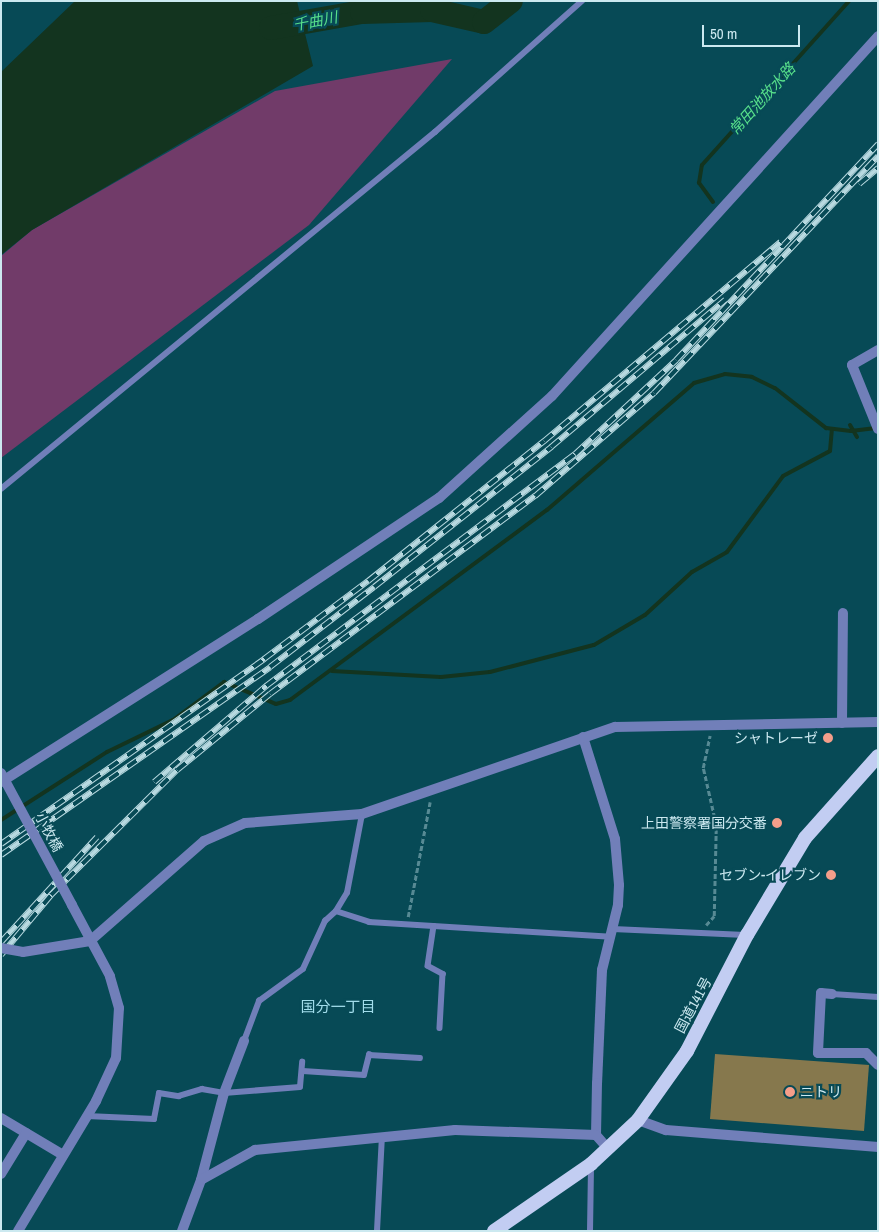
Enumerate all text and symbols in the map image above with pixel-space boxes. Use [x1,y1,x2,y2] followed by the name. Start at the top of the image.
[291,8,339,34] water label: 千曲川
[704,15,802,47] scale bar
[710,23,737,44] text: 50 m
[725,60,799,138] water label: 常田池放水路
[734,730,818,746] place label: シャトレーゼ
[822,732,834,744] marker: シャトレーゼ
[32,810,66,854] street label: 小牧橋
[641,815,767,831] place label: 上田警察署国分交番
[771,817,783,829] marker: 上田警察署国分交番
[719,867,821,883] place label: セブン-イレブン
[825,869,837,881] marker: セブン-イレブン
[671,974,715,1036] street label: 国道141号
[301,998,375,1016] district label: 国分一丁目
[800,1084,842,1100] place label: ニトリ
[784,1086,796,1098] marker: ニトリ

